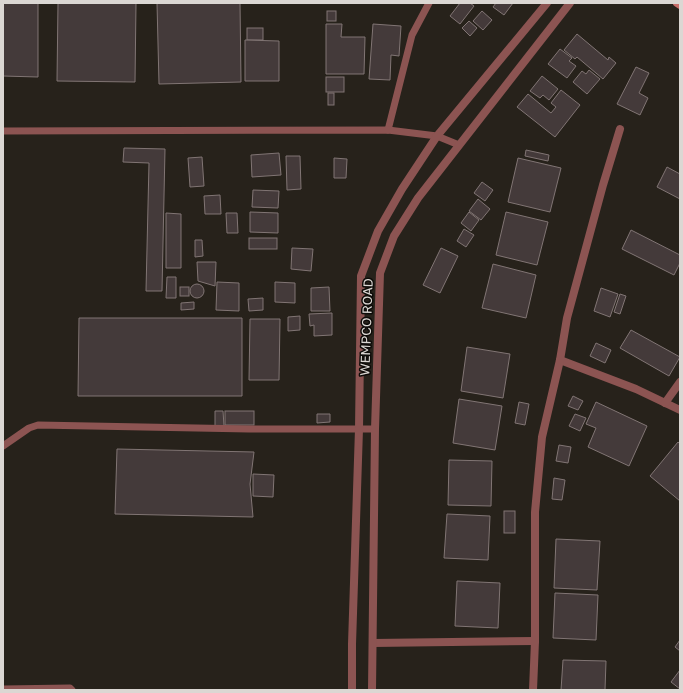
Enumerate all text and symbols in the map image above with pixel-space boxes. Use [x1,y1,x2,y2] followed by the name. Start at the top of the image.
[356,278,376,376] street label: WEMPCO ROAD

